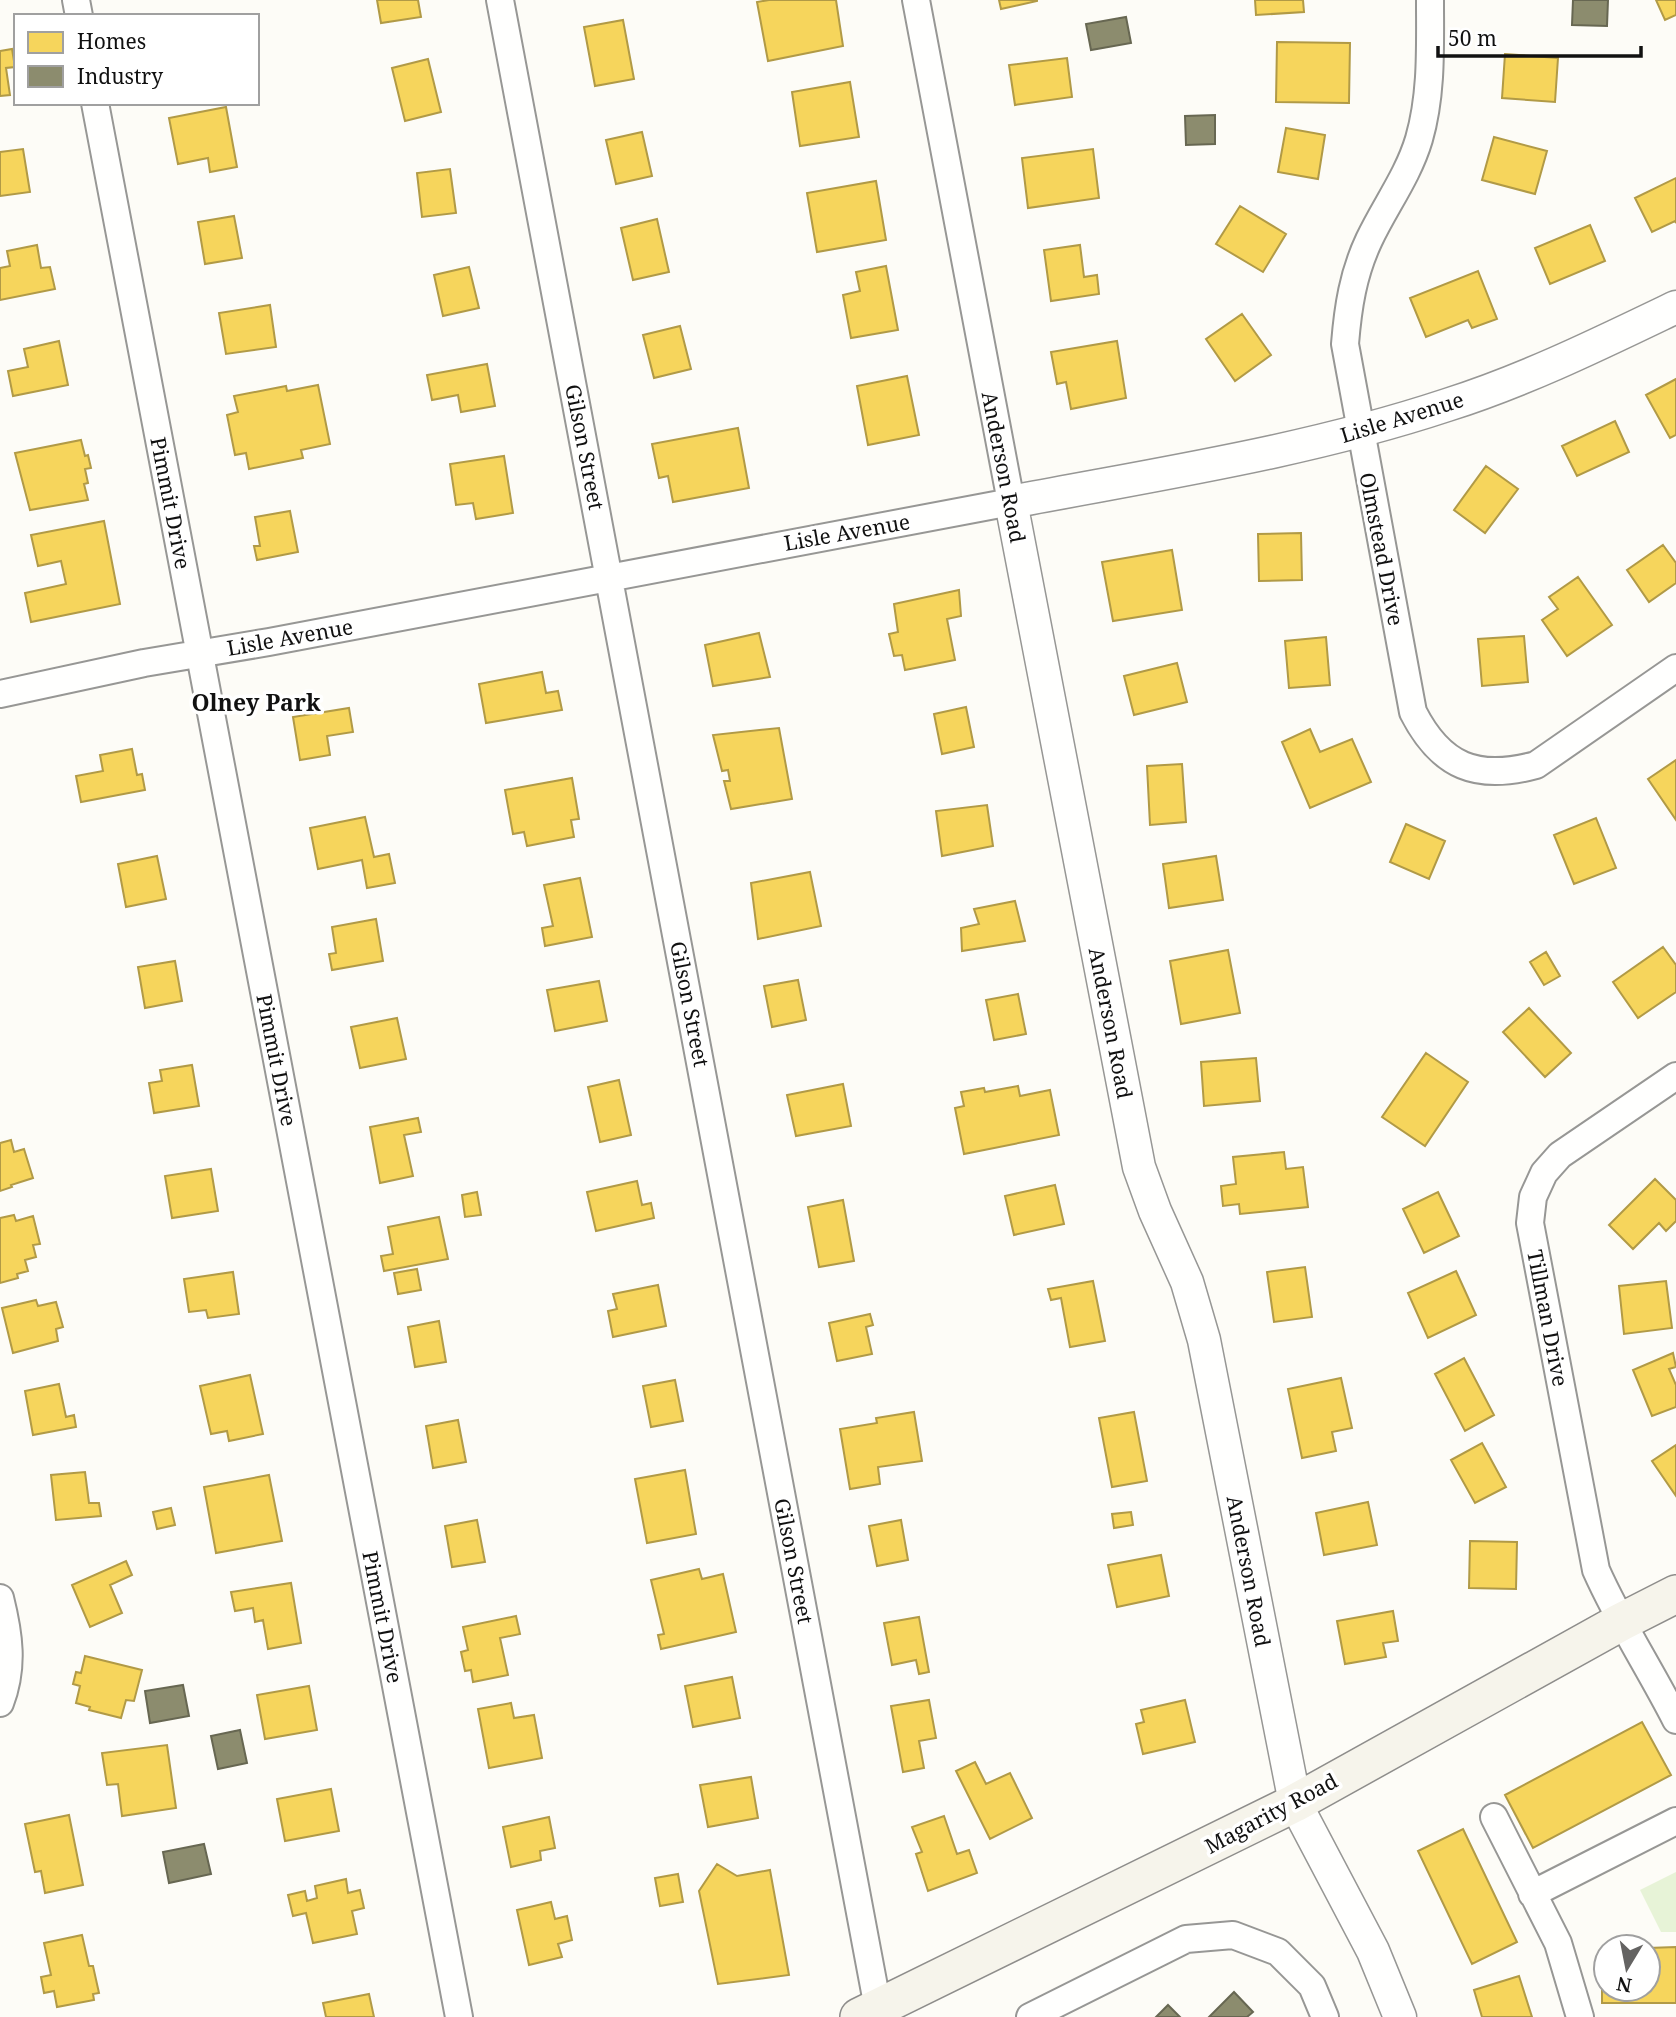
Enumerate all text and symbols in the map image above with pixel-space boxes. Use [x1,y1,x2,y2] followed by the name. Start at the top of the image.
[14,14,259,105] legend
[1438,14,1641,58] scale bar
[1448,24,1497,52] text: 50 m
[77,27,146,55] text: Homes
[77,62,163,90] text: Industry
[559,382,611,512] street label: Gilson Street
[1337,385,1467,449] street label: Lisle Avenue
[976,389,1032,545] street label: Anderson Road
[144,435,198,571] street label: Pimmit Drive
[1353,470,1411,628] street label: Olmstead Drive
[782,507,912,557] street label: Lisle Avenue
[225,612,355,662] street label: Lisle Avenue
[191,686,321,718] district label: Olney Park
[664,939,716,1069] street label: Gilson Street
[1083,945,1139,1101] street label: Anderson Road
[250,992,304,1128] street label: Pimmit Drive
[1521,1247,1575,1389] street label: Tillman Drive
[1221,1493,1277,1649] street label: Anderson Road
[768,1496,820,1626] street label: Gilson Street
[356,1549,410,1685] street label: Pimmit Drive
[1200,1766,1342,1860] street label: Magarity Road
[1592,1933,1662,2003] north arrow
[1614,1971,1634,1999] text: N

